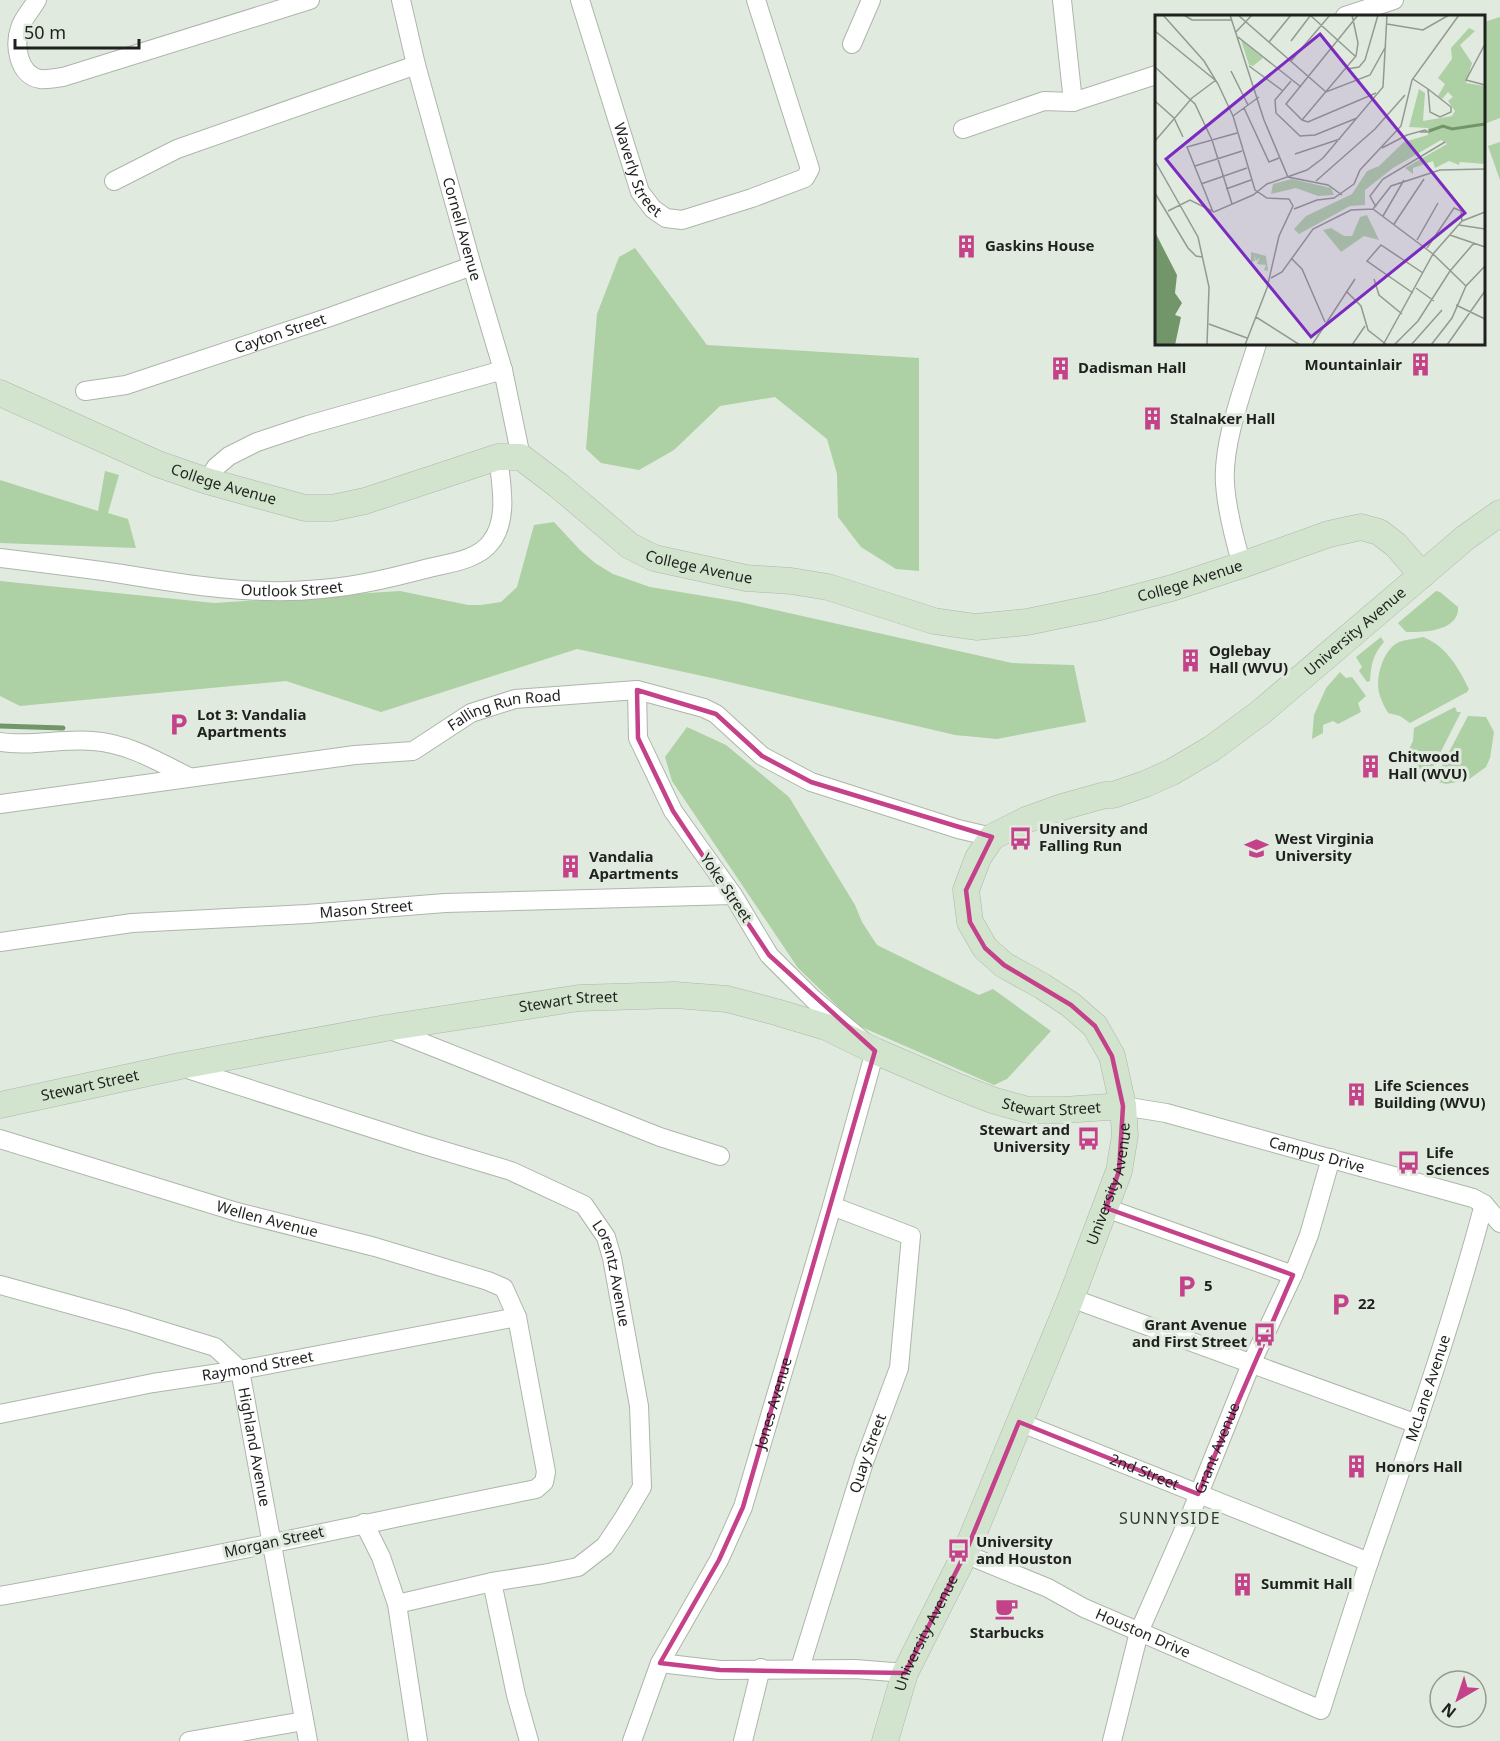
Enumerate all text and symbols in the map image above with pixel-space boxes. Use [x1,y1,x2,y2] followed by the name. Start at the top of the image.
[15,12,140,50] scale bar
[1155,15,1485,345] inset map
[24,20,66,44] text: 50 m
[610,120,667,221] street label: Waverly Street
[439,175,487,283] street label: Cornell Avenue
[954,233,980,259] building icon: Gaskins House
[985,235,1094,255] place label: Gaskins House
[232,308,329,357] street label: Cayton Street
[1407,352,1433,378] building icon: Mountainlair
[1305,354,1402,374] place label: Mountainlair
[1047,355,1073,381] building icon: Dadisman Hall
[1078,357,1186,377] place label: Dadisman Hall
[1139,406,1165,432] building icon: Stalnaker Hall
[1170,408,1275,428] place label: Stalnaker Hall
[168,458,279,509] street label: College Avenue
[642,544,753,587] street label: College Avenue
[1135,555,1245,606] street label: College Avenue
[240,576,345,600] street label: Outlook Street
[1300,582,1409,680] street label: University Avenue
[1209,640,1288,677] place label: Oglebay Hall (WVU)
[1178,647,1204,673] building icon: Oglebay Hall (WVU)
[443,685,562,735] street label: Falling Run Road
[197,704,306,741] place label: Lot 3: Vandalia Apartments
[166,711,192,737] parking icon: Lot 3: Vandalia Apartments
[1388,746,1467,783] place label: Chitwood Hall (WVU)
[1357,753,1383,779] building icon: Chitwood Hall (WVU)
[1039,818,1148,855] place label: University and Falling Run
[1008,825,1034,851] bus stop icon: University and Falling Run
[1275,828,1374,865] place label: West Virginia University
[1244,835,1270,861] school or university icon: West Virginia University
[589,846,678,883] place label: Vandalia Apartments
[696,849,758,926] street label: Yoke Street
[558,853,584,879] building icon: Vandalia Apartments
[319,895,414,922] street label: Mason Street
[517,986,619,1016] street label: Stewart Street
[39,1064,141,1105] street label: Stewart Street
[1374,1075,1486,1112] place label: Life Sciences Building (WVU)
[1343,1082,1369,1108] building icon: Life Sciences Building (WVU)
[1000,1092,1102,1119] street label: Stewart Street
[979,1119,1070,1156] place label: Stewart and University
[1081,1122,1134,1248] street label: University Avenue
[1075,1126,1101,1152] bus stop icon: Stewart and University
[1267,1131,1367,1177] street label: Campus Drive
[1426,1142,1489,1179] place label: Life Sciences
[1395,1149,1421,1175] bus stop icon: Life Sciences
[214,1195,320,1241] street label: Wellen Avenue
[588,1216,635,1328] street label: Lorentz Avenue
[1173,1273,1199,1299] parking icon: 5
[1204,1275,1213,1295] place label: 5
[1327,1291,1353,1317] parking icon: 22
[1358,1293,1376,1313] place label: 22
[1132,1314,1247,1351] place label: Grant Avenue and First Street
[1252,1321,1278,1347] bus stop icon: Grant Avenue and First Street
[1400,1332,1454,1444] street label: McLane Avenue
[200,1345,315,1385] street label: Raymond Street
[749,1355,796,1453] street label: Jones Avenue
[234,1385,276,1508] street label: Highland Avenue
[1189,1399,1244,1496] street label: Grant Avenue
[844,1410,890,1495] street label: Quay Street
[1107,1448,1183,1494] street label: 2nd Street
[1344,1454,1370,1480] building icon: Honors Hall
[1375,1456,1463,1476] place label: Honors Hall
[1119,1507,1221,1529] district label: SUNNYSIDE
[222,1521,326,1561] street label: Morgan Street
[976,1531,1072,1568] place label: University and Houston
[945,1538,971,1564] bus stop icon: University and Houston
[889,1571,962,1693] street label: University Avenue
[1230,1571,1256,1597] building icon: Summit Hall
[1261,1573,1353,1593] place label: Summit Hall
[994,1596,1020,1622] cafe icon: Starbucks
[1093,1603,1194,1662] street label: Houston Drive
[970,1622,1044,1642] place label: Starbucks
[1428,1669,1488,1729] north arrow
[1437,1698,1461,1723] text: N

